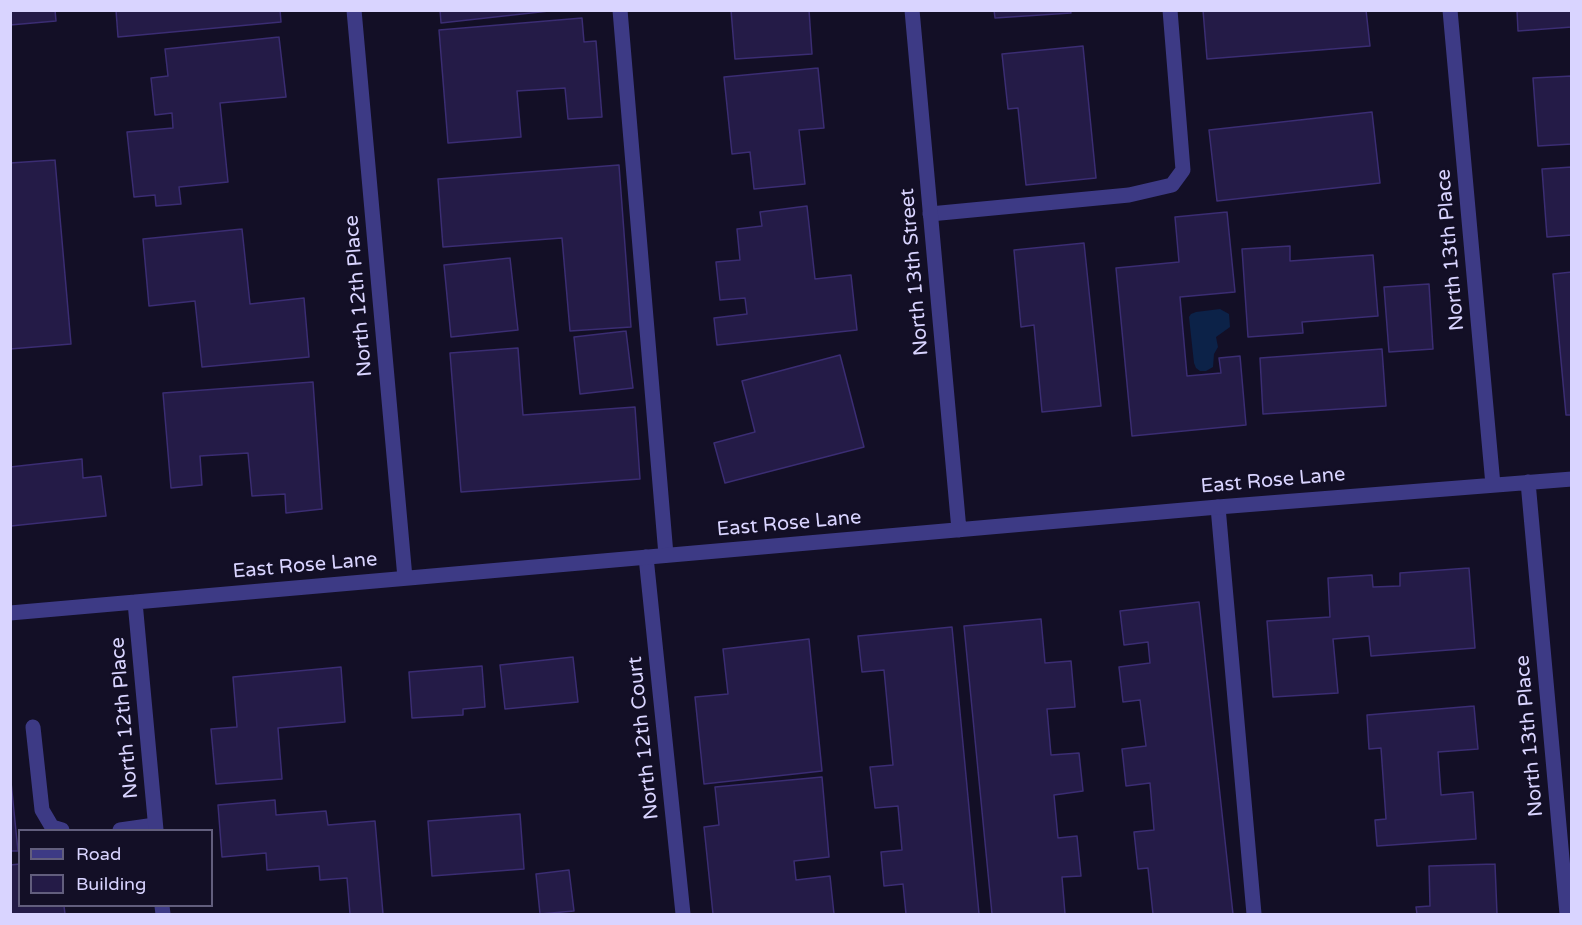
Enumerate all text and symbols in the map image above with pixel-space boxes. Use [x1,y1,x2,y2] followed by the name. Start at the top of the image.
[1432,168,1470,332] street label: North 13th Place
[896,187,934,357] street label: North 13th Street
[340,214,378,378] street label: North 12th Place
[1200,463,1346,499] street label: East Rose Lane
[716,506,862,542] street label: East Rose Lane
[232,548,378,584] street label: East Rose Lane
[106,636,144,800] street label: North 12th Place
[1511,654,1549,818] street label: North 13th Place
[623,655,665,821] street label: North 12th Court
[18,829,213,907] legend
[76,843,121,865] text: Road
[76,873,146,895] text: Building

